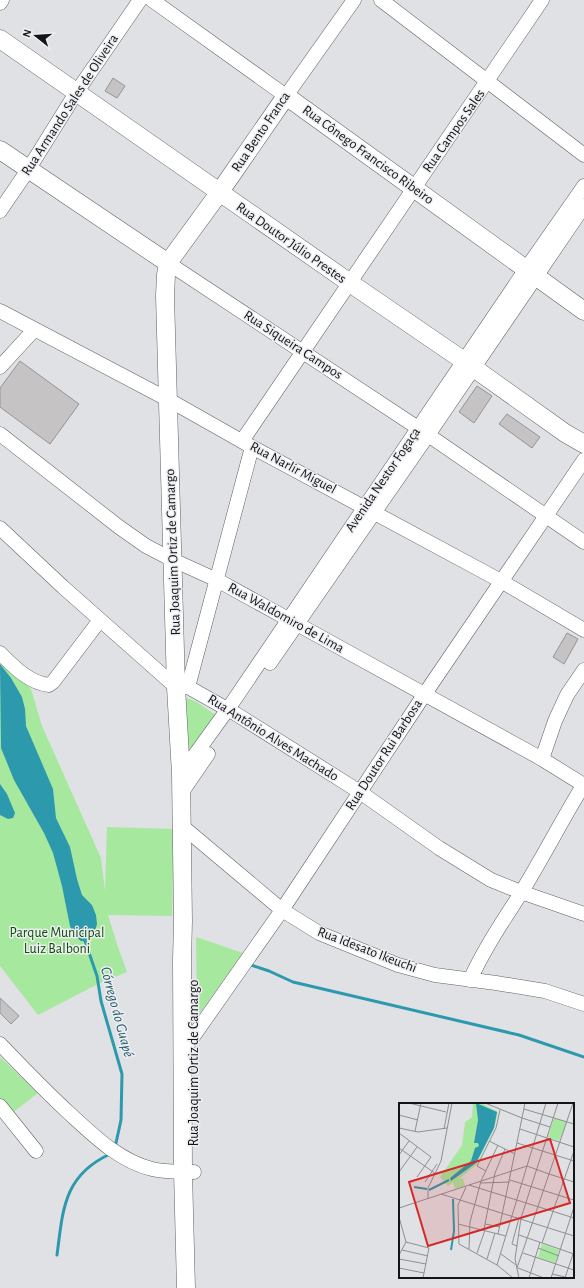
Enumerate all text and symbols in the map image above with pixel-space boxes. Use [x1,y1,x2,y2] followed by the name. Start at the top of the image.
[16,16,56,56] north arrow
[21,28,33,38] text: N
[19,31,121,178] street label: Rua Armando Sales de Oliveira
[420,87,488,175] street label: Rua Campos Sales
[229,89,293,175] street label: Rua Bento Franca
[300,103,436,207] street label: Rua Cônego Francisco Ribeiro
[233,200,349,286] street label: Rua Doutor Júlio Prestes
[241,308,345,382] street label: Rua Siqueira Campos
[343,425,423,535] street label: Avenida Nestor Fogaça
[248,439,338,497] street label: Rua Narlir Miguel
[163,468,183,636] street label: Rua Joaquim Ortiz de Camargo
[226,580,347,656] street label: Rua Waldomiro de Lima
[205,692,341,784] street label: Rua Antônio Alves Machado
[343,697,425,813] street label: Rua Doutor Rui Barbosa
[315,925,419,975] street label: Rua Idesato Ikeuchi
[10,926,105,956] park label: Parque Municipal Luiz Balboni
[98,965,136,1059] water label: Córrego do Guapé
[187,980,201,1146] street label: Rua Joaquim Ortiz de Camargo
[399,1103,574,1278] inset map

